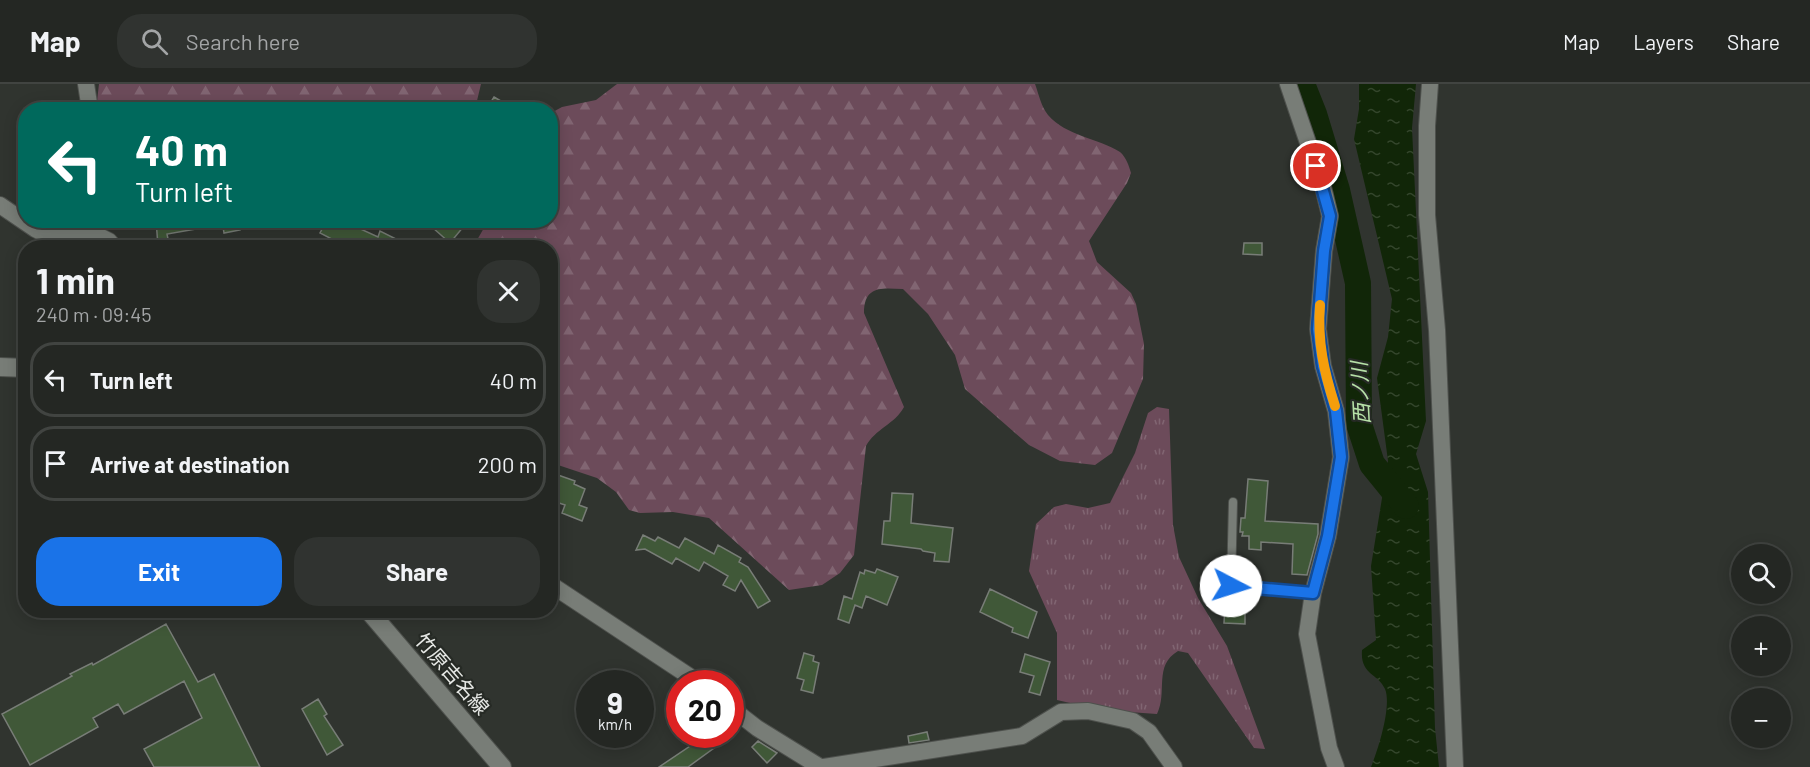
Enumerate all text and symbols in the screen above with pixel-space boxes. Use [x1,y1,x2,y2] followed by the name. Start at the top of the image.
[117,14,537,68] search box
[30,24,81,58] text: Map
[138,25,171,58] icon: search
[186,28,300,54] text: Search here
[1563,29,1600,54] text: Map
[1633,29,1694,54] text: Layers
[1727,29,1780,54] text: Share
[135,124,228,174] text: 40 m
[36,126,114,204] icon: left
[1290,140,1341,191] pin
[1299,149,1332,182] icon: arrive
[135,175,233,207] text: Turn left
[36,258,115,301] text: 1 min
[477,260,540,323] button: close
[36,302,152,326] text: 240 m · 09:45
[1345,359,1374,425] water label: 西ノ川
[39,363,72,396] icon: left
[90,367,173,393] text: Turn left
[490,367,537,393] text: 40 m
[39,447,72,480] icon: arrive
[90,451,289,477] text: Arrive at destination
[478,451,537,477] text: 200 m
[36,537,282,606] button: Exit
[294,537,540,606] button: Share
[1731,544,1791,748] map controls
[1731,544,1791,604] button: search
[1199,554,1263,618] position arrow
[1731,616,1791,676] button: +
[411,628,495,719] street label: 竹原吉名線
[666,670,744,748] speed limit sign: 20
[607,684,623,720] text: 9
[1731,688,1791,748] button: −
[598,715,632,733] text: km/h

